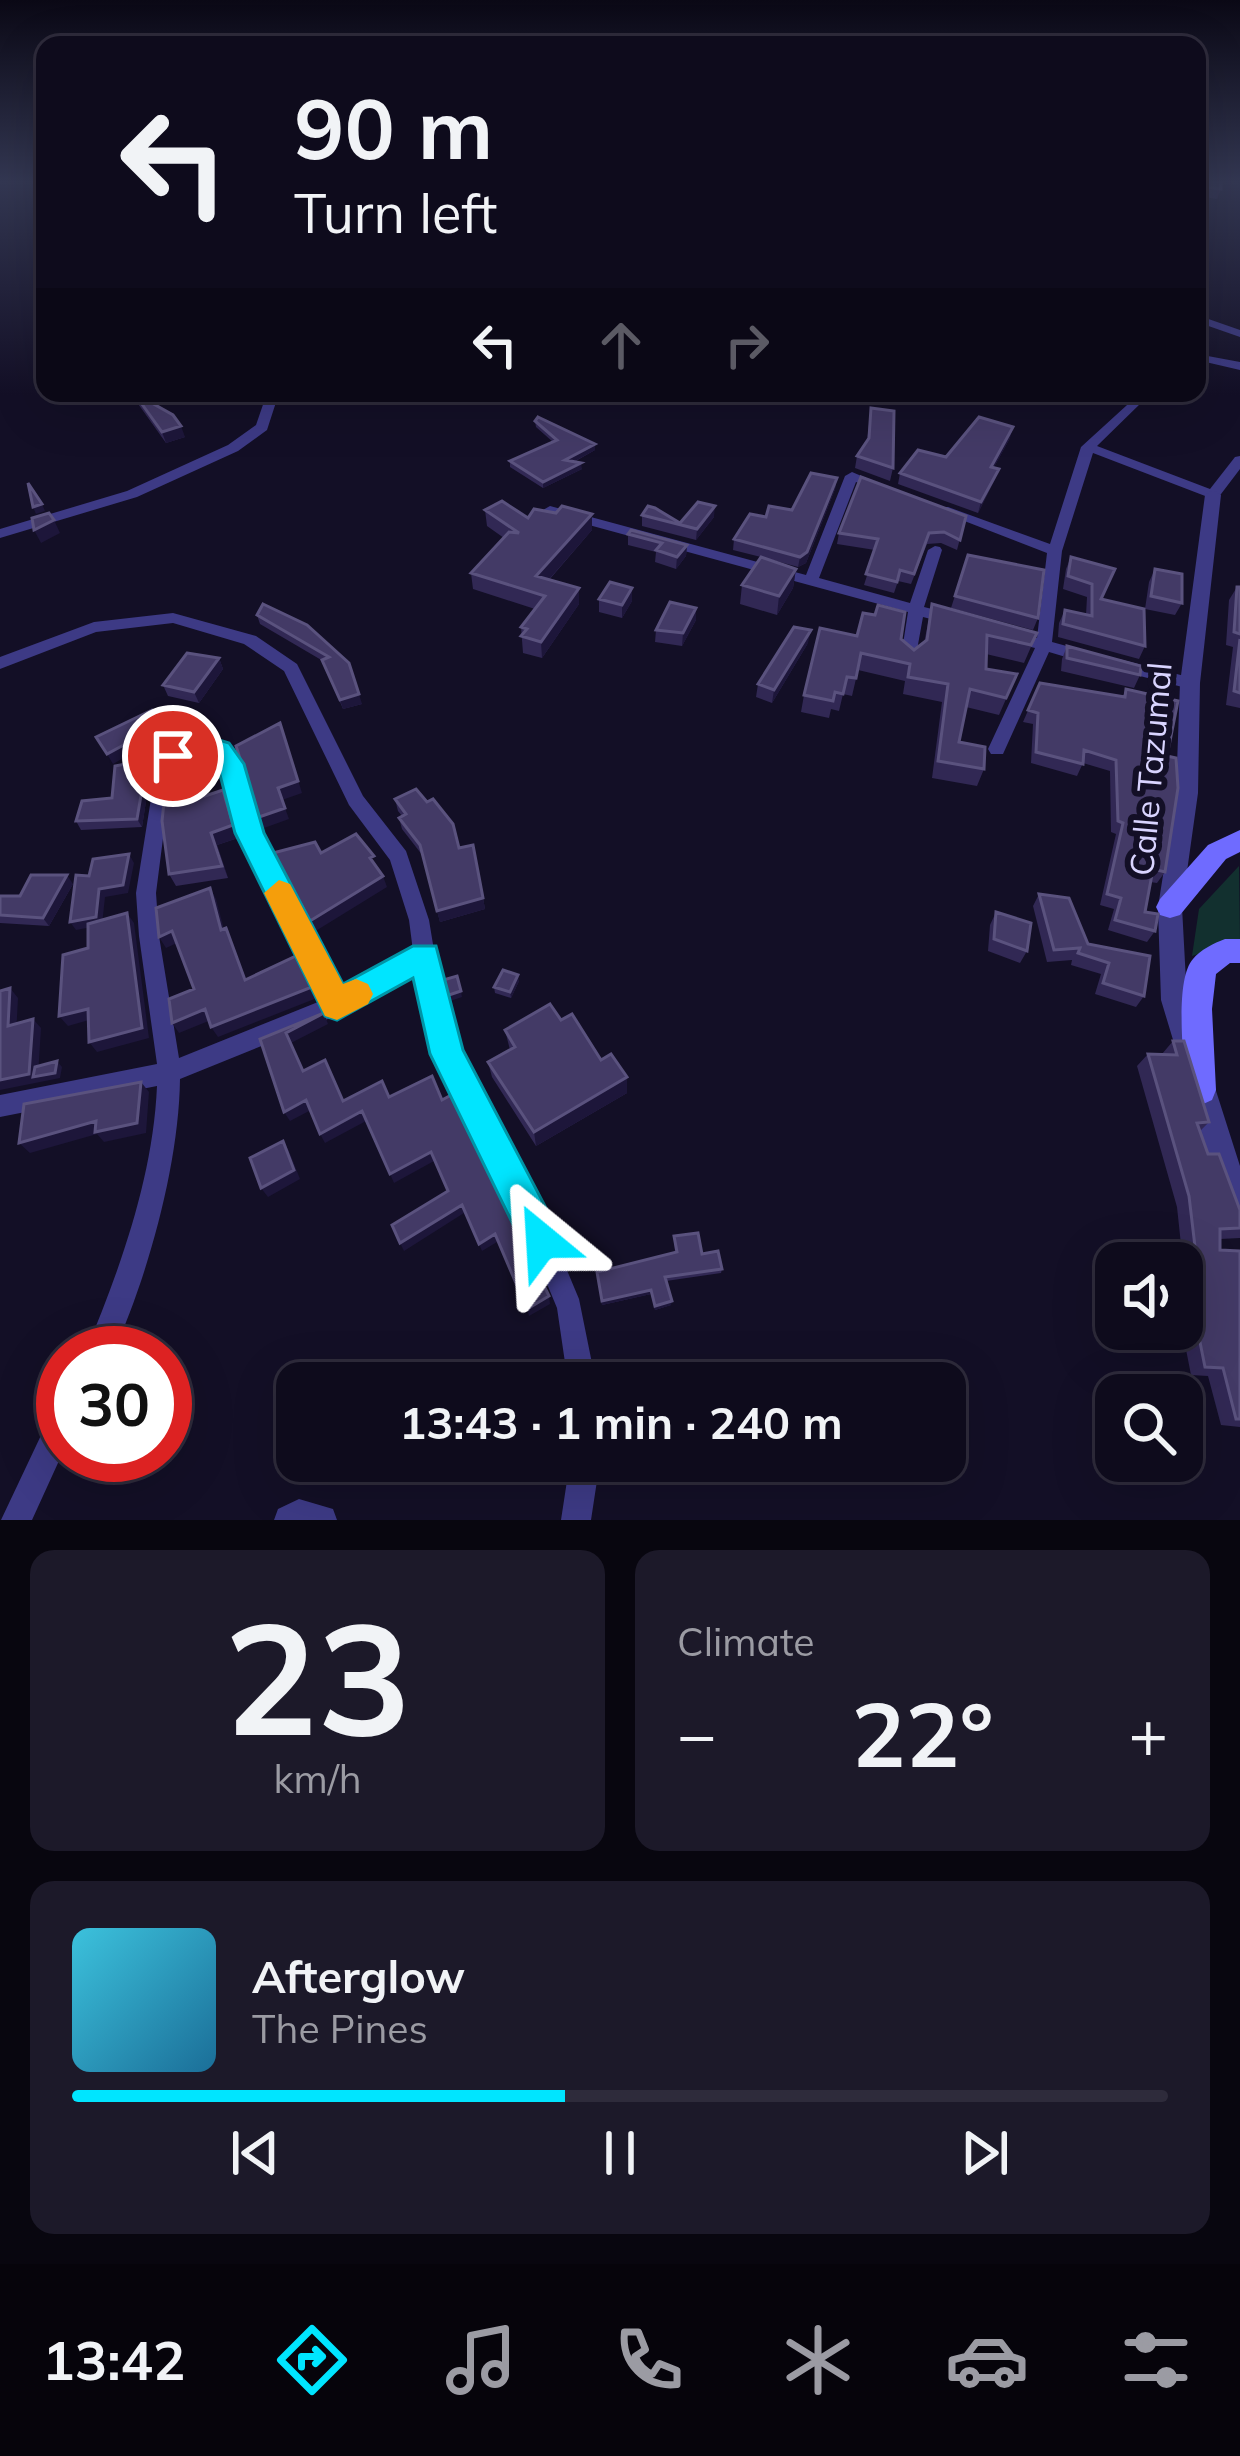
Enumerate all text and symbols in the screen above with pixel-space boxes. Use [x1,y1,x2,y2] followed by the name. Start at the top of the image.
[294,75,493,180] text: 90 m
[96,84,252,240] icon: left
[294,179,497,247] text: Turn left
[462,312,528,378] icon: left
[588,312,654,378] icon: ahead
[714,312,780,378] icon: right
[1120,661,1180,877] street label: Calle Tazumal
[122,705,224,807] pin
[140,723,206,789] icon: arrive
[479,1178,605,1304] position arrow
[1095,1242,1203,1482] map controls
[1095,1242,1203,1350] button: sound
[36,1326,192,1482] speed limit sign: 30
[1095,1374,1203,1482] button: search
[399,1394,843,1450] text: 13:43 · 1 min · 240 m
[224,1578,411,1774] text: 23
[677,1617,815,1666] text: Climate
[851,1677,994,1790] text: 22°
[677,1692,717,1775] text: −
[1128,1692,1168,1775] text: +
[273,1754,362,1803] text: km/h
[252,1948,465,2004] text: Afterglow
[252,2004,428,2053] text: The Pines
[222,2120,288,2186] icon: previous
[587,2120,653,2186] icon: pause
[952,2120,1018,2186] icon: next
[270,2318,354,2402] icon: directions
[439,2318,523,2402] icon: music
[607,2318,691,2402] icon: phone
[776,2318,860,2402] icon: climate
[945,2318,1029,2402] icon: car
[1114,2318,1198,2402] icon: filters
[42,2326,185,2394] text: 13:42

